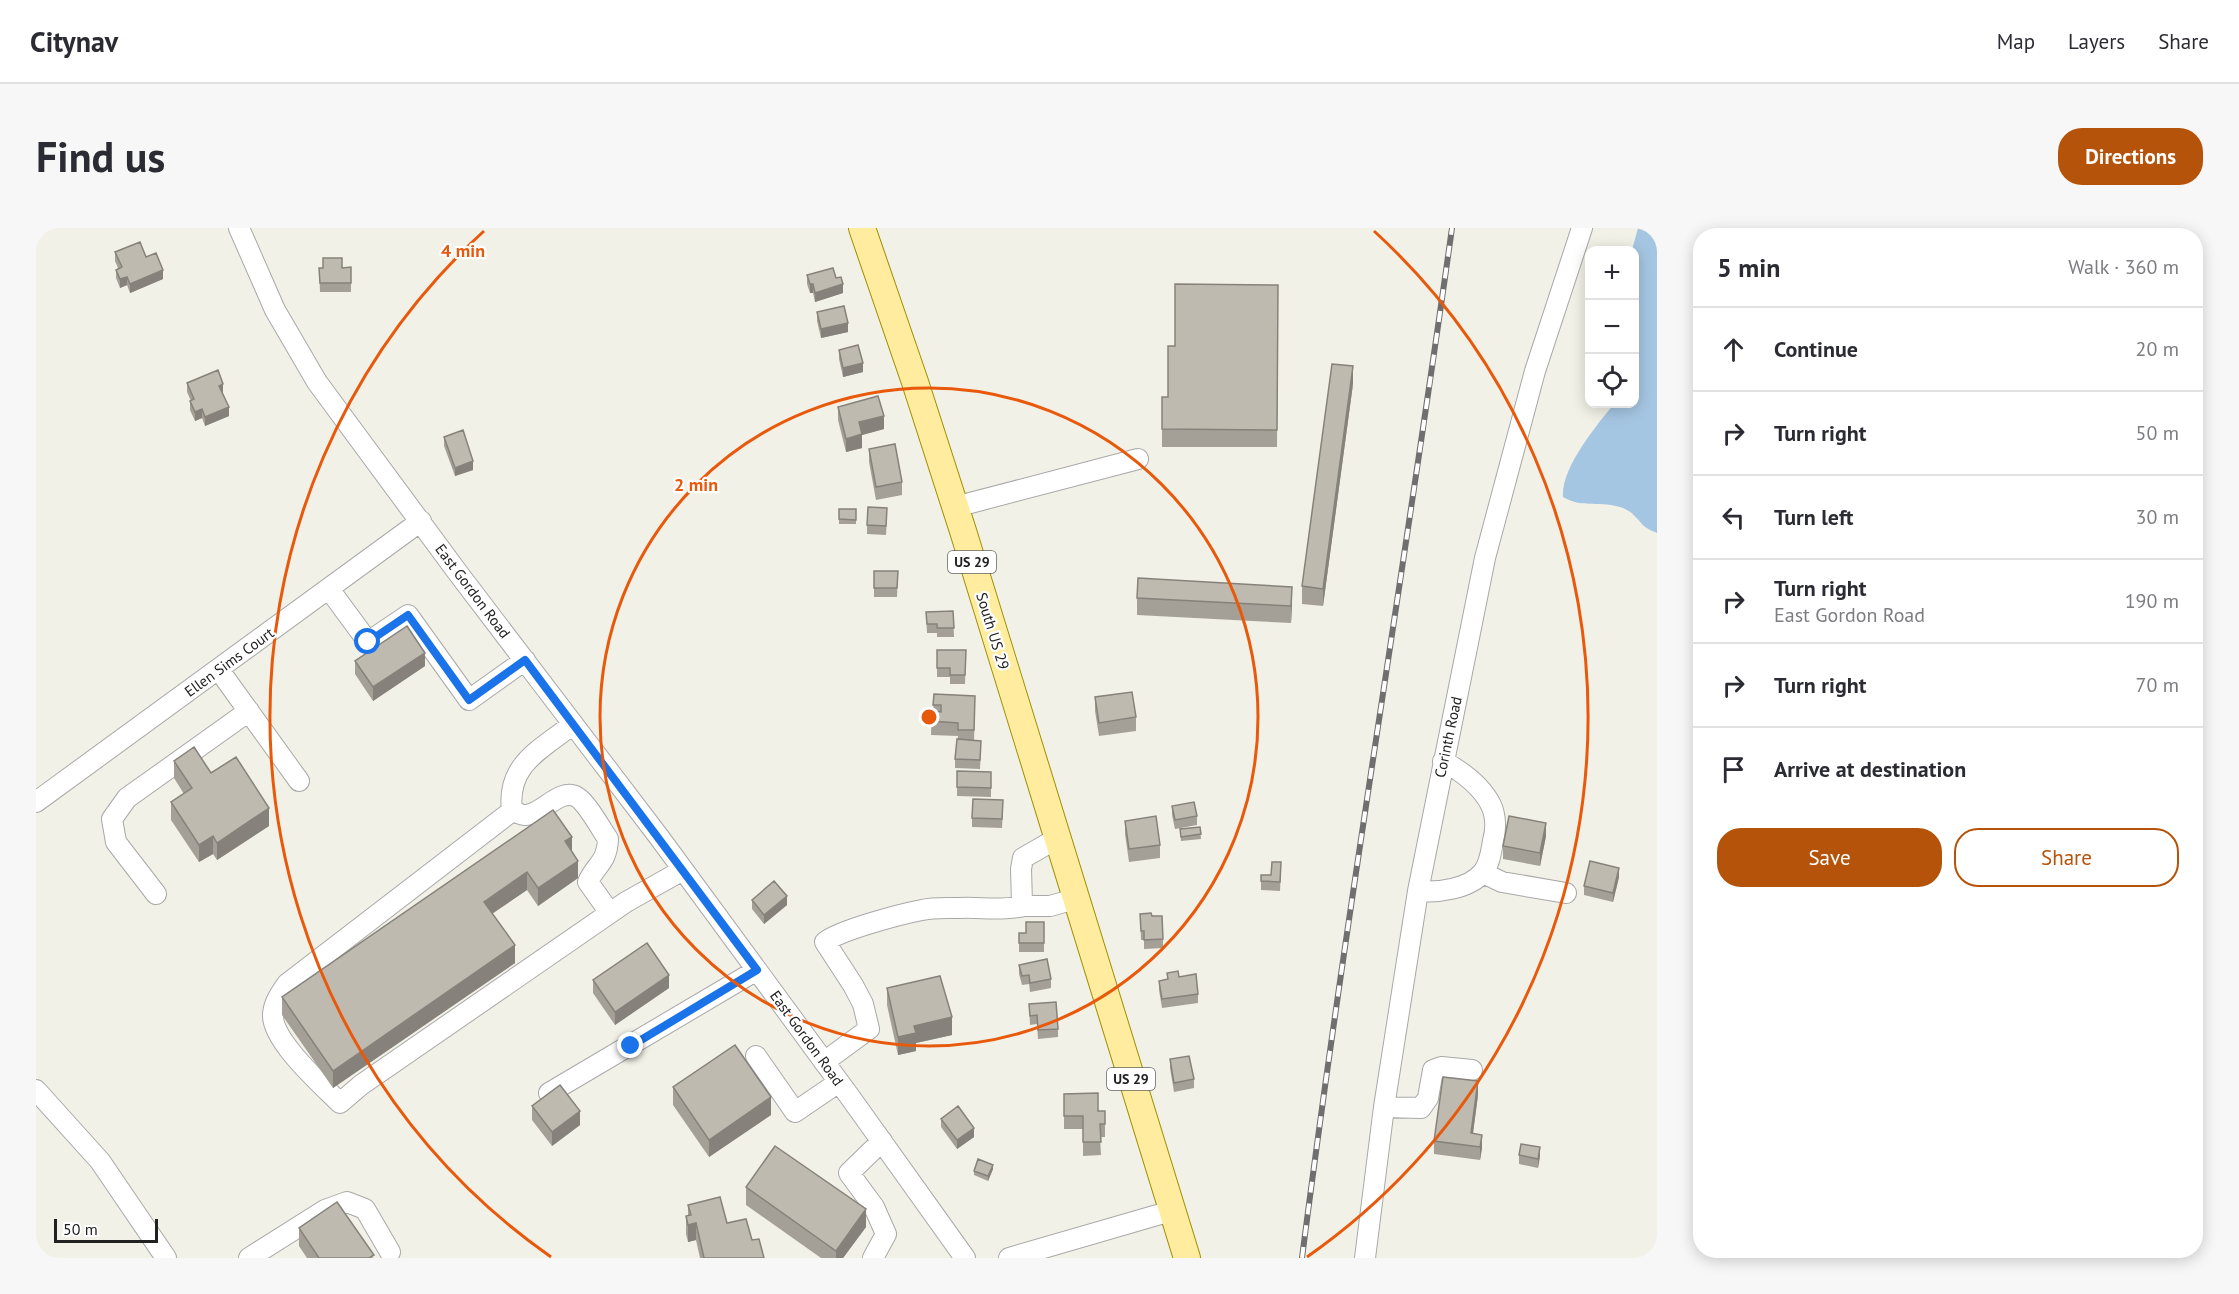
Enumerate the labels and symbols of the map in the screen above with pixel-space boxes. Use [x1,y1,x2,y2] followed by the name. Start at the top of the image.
[441,239,485,262] text: 4 min
[674,473,718,496] text: 2 min
[431,540,515,642] street label: East Gordon Road
[948,551,996,573] road number: US 29
[972,590,1014,672] street label: South US 29
[181,623,277,701] street label: Ellen Sims Court
[354,628,380,654] route start
[1430,695,1466,779] street label: Corinth Road
[919,707,939,727] centre of rings
[766,987,848,1089] street label: East Gordon Road
[617,1032,643,1058] route end
[1107,1068,1155,1090] road number: US 29
[54,1216,158,1244] scale bar

